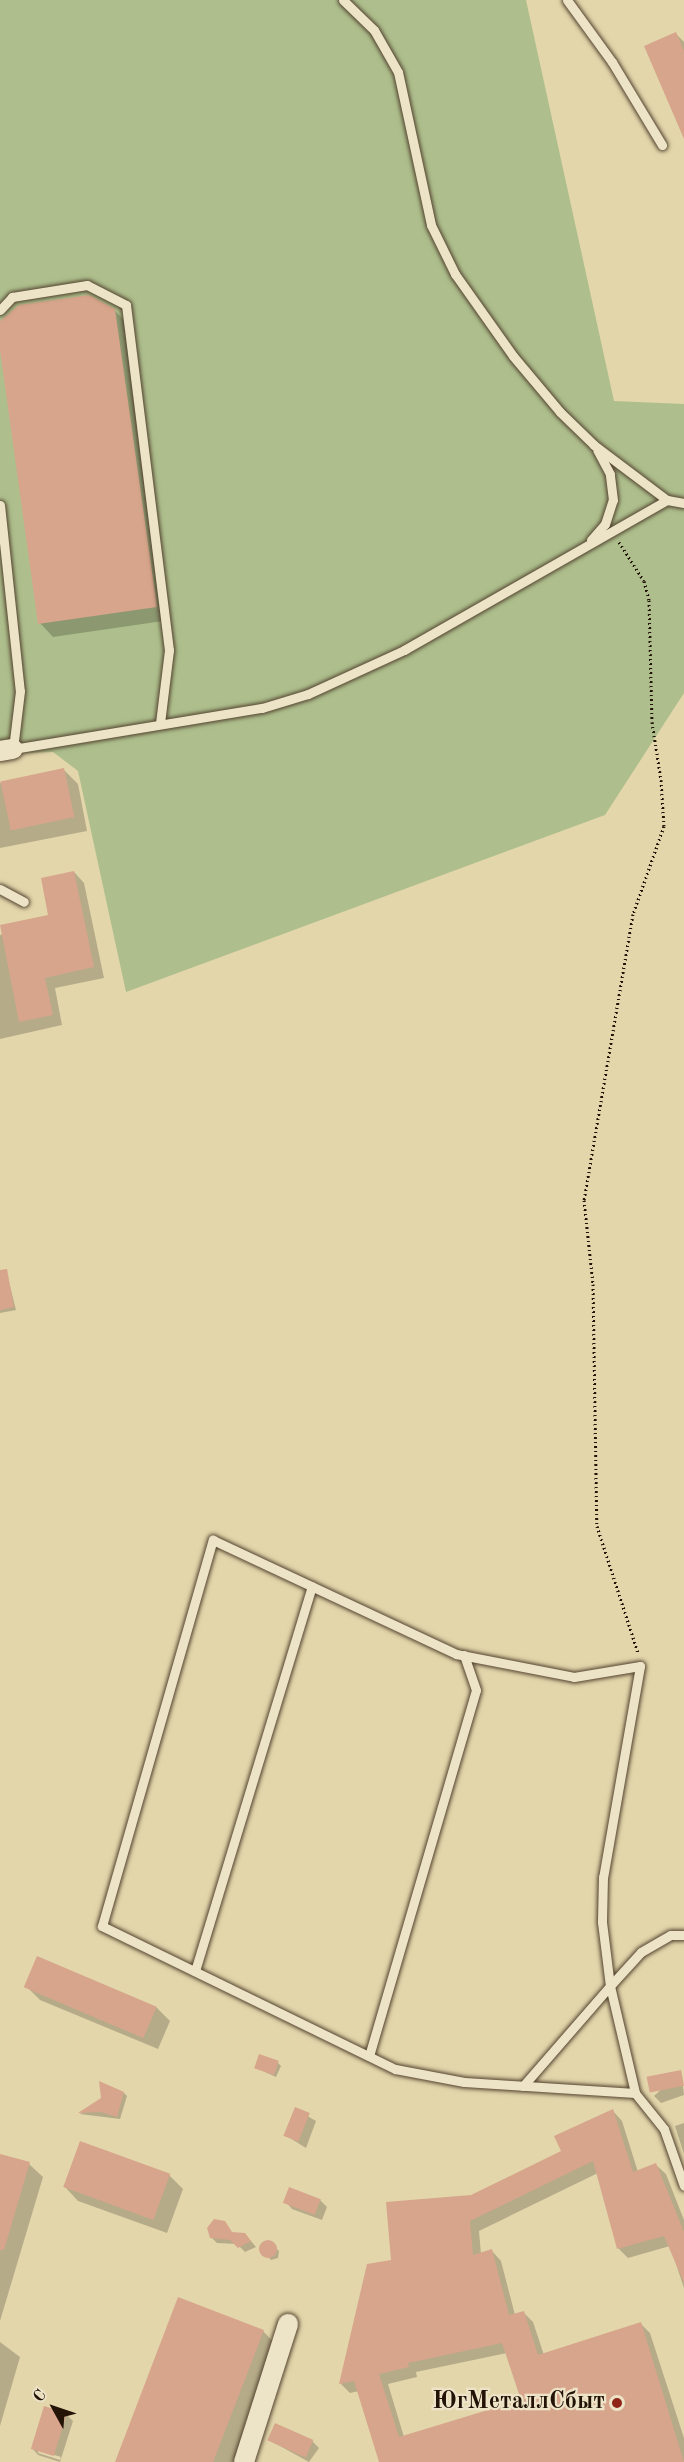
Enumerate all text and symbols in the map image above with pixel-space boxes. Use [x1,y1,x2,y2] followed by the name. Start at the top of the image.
[24,2378,84,2438] north arrow
[31,2387,50,2406] text: С
[432,2389,605,2417] place label: ЮгМеталлСбыт
[610,2396,624,2410] marker: ЮгМеталлСбыт

